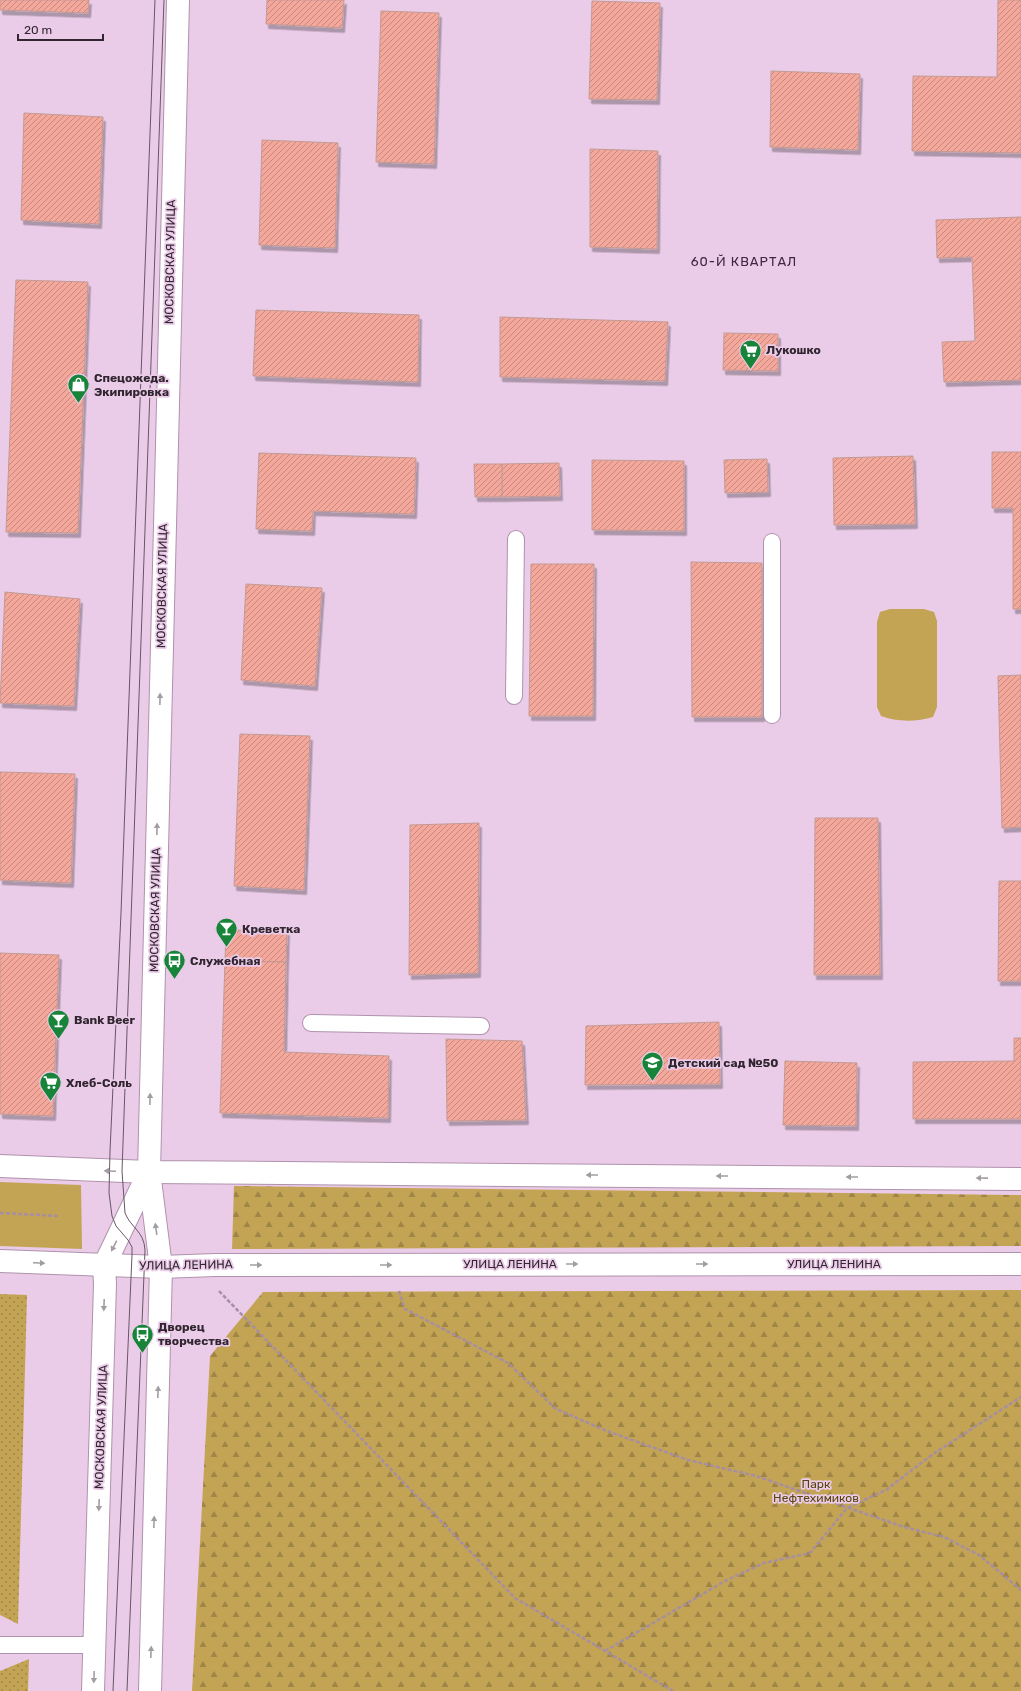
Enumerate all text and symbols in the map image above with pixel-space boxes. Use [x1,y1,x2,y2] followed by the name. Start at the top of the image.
[18,16,103,42] scale bar
[24,23,52,37] text: 20 m
[162,200,178,324] street label: МОСКОВСКАЯ УЛИЦА
[691,254,797,269] district label: 60-Й КВАРТАЛ
[737,337,763,370] supermarket icon: Лукошко
[766,343,821,357] place label: Лукошко
[94,371,169,399] place label: Спецожеда. Экипировка
[66,372,92,405] shop icon: Спецожеда. Экипировка
[154,524,170,648] street label: МОСКОВСКАЯ УЛИЦА
[157,692,163,705] one-way arrow
[154,822,160,835] one-way arrow
[147,848,163,972] street label: МОСКОВСКАЯ УЛИЦА
[213,916,239,949] bar icon: Креветка
[242,922,300,936] place label: Креветка
[162,948,188,981] bus stop icon: Служебная
[190,954,261,968] place label: Служебная
[45,1007,71,1040] bar icon: Bank Beer
[74,1013,135,1027] place label: Bank Beer
[640,1050,666,1083] school or university icon: Детский сад №50
[668,1056,778,1070] place label: Детский сад №50
[38,1070,64,1103] supermarket icon: Хлеб-Соль
[66,1076,132,1090] place label: Хлеб-Соль
[147,1093,154,1105] one-way arrow
[104,1167,116,1174] one-way arrow
[585,1172,598,1178] one-way arrow
[715,1173,728,1179] one-way arrow
[845,1174,858,1180] one-way arrow
[975,1175,988,1181] one-way arrow
[153,1223,159,1235] one-way arrow
[111,1240,117,1251] one-way arrow
[139,1257,233,1273] street label: УЛИЦА ЛЕНИНА
[463,1257,557,1271] street label: УЛИЦА ЛЕНИНА
[787,1257,881,1271] street label: УЛИЦА ЛЕНИНА
[33,1259,45,1266] one-way arrow
[566,1261,579,1267] one-way arrow
[696,1261,709,1267] one-way arrow
[250,1262,263,1268] one-way arrow
[380,1262,393,1268] one-way arrow
[101,1299,107,1312] one-way arrow
[158,1320,229,1348] place label: Дворец творчества
[129,1321,155,1354] bus stop icon: Дворец творчества
[92,1365,110,1489] street label: МОСКОВСКАЯ УЛИЦА
[154,1386,161,1398] one-way arrow
[773,1477,859,1505] park label: Парк Нефтехимиков
[95,1499,102,1511] one-way arrow
[151,1515,157,1528] one-way arrow
[147,1646,154,1658] one-way arrow
[91,1671,97,1684] one-way arrow

